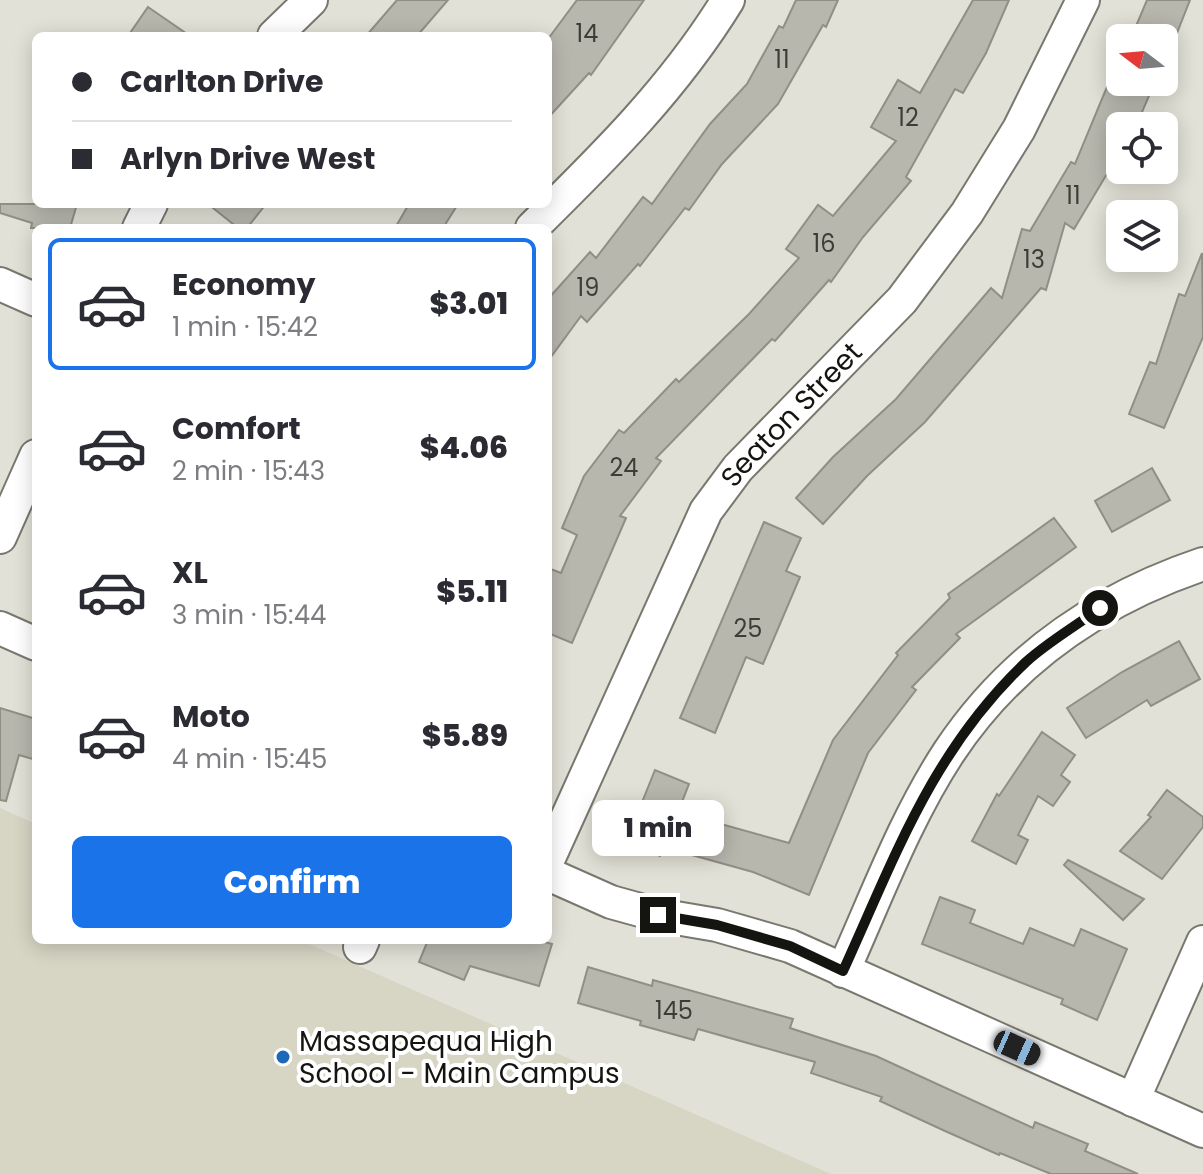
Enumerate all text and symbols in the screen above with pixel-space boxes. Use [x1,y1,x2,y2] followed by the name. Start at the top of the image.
[576,17,598,50] house number: 14
[1106,24,1178,96] north arrow
[1106,24,1178,272] map controls
[774,43,790,76] house number: 11
[120,60,324,103] text: Carlton Drive
[897,101,919,134] house number: 12
[1106,112,1178,184] button: locate
[120,137,375,180] text: Arlyn Drive West
[1065,179,1081,212] house number: 11
[1106,200,1178,272] button: layers
[813,227,835,260] house number: 16
[1023,243,1045,276] house number: 13
[172,263,316,306] text: Economy
[76,268,148,340] icon: car
[577,271,599,304] house number: 19
[430,282,508,325] text: $3.01
[172,309,318,345] text: 1 min · 15:42
[711,333,870,495] street label: Seaton Street
[172,407,301,450] text: Comfort
[76,412,148,484] icon: car
[420,426,508,469] text: $4.06
[610,451,638,484] house number: 24
[172,453,325,489] text: 2 min · 15:43
[172,551,208,594] text: XL
[76,556,148,628] icon: car
[436,570,508,613] text: $5.11
[1082,590,1118,626] route start
[172,597,326,633] text: 3 min · 15:44
[734,612,762,645] house number: 25
[172,695,250,738] text: Moto
[76,700,148,772] icon: car
[422,714,508,757] text: $5.89
[172,741,327,777] text: 4 min · 15:45
[592,799,724,855] callout: 1 min
[624,810,692,846] text: 1 min
[72,836,512,928] button: Confirm
[640,897,676,933] route end
[655,994,693,1027] house number: 145
[299,1022,620,1093] place label: Massapequa High School - Main Campus
[990,1027,1044,1069] car
[274,1048,292,1066] marker: Massapequa High School - Main Campus

